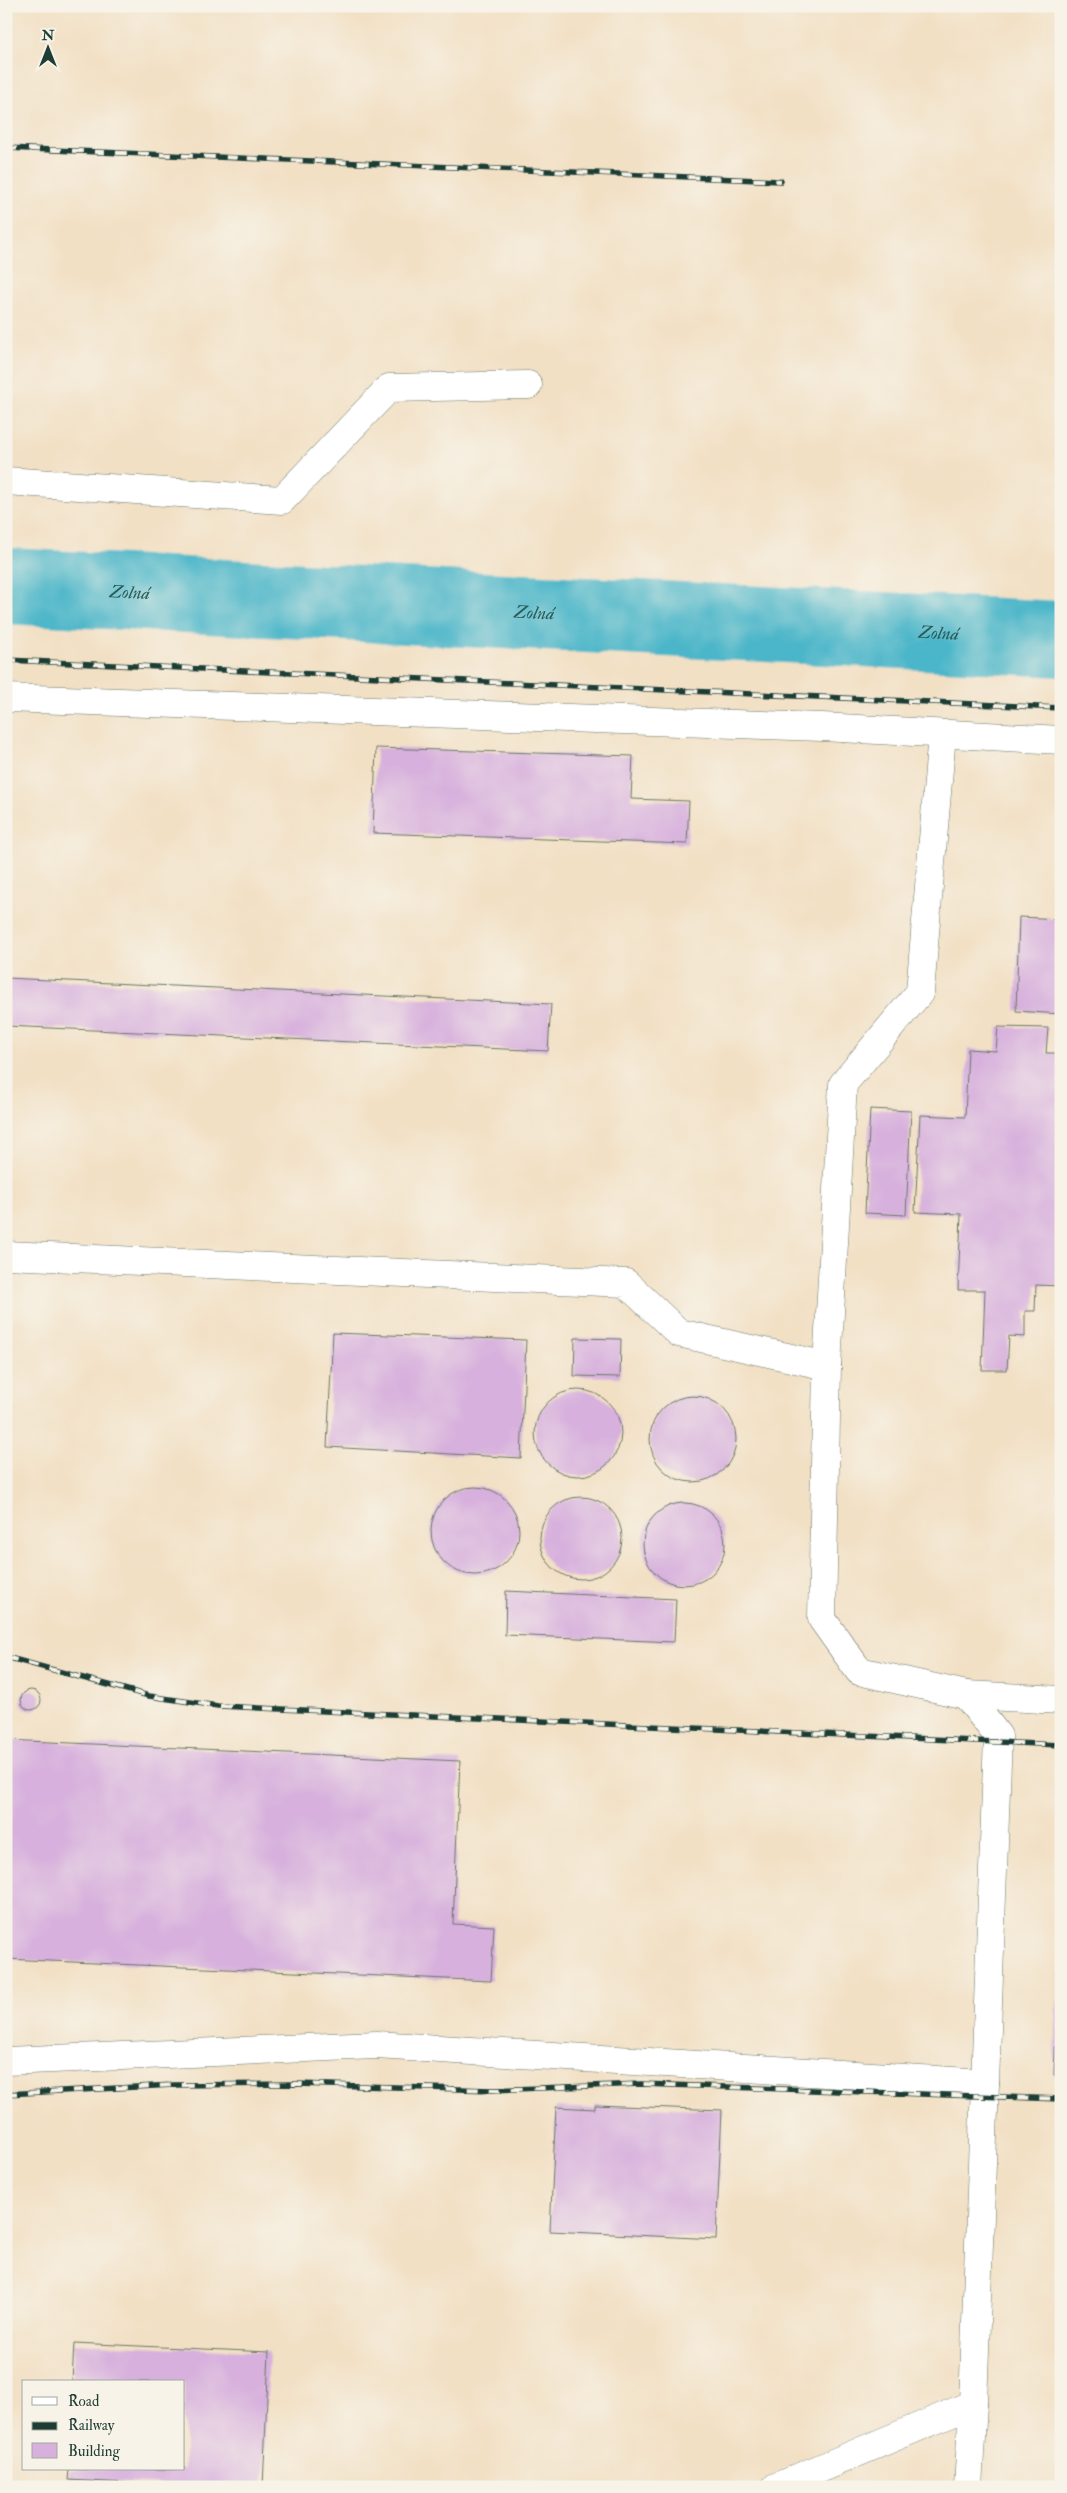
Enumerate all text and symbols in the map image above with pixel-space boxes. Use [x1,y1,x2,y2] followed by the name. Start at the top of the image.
[22,22,72,72] north arrow
[41,27,55,44] text: N
[108,580,152,605] water label: Zolná
[513,600,557,625] water label: Zolná
[917,620,961,645] water label: Zolná
[22,2380,185,2470] legend
[68,2392,100,2411] text: Road
[68,2416,115,2435] text: Railway
[68,2442,120,2461] text: Building

